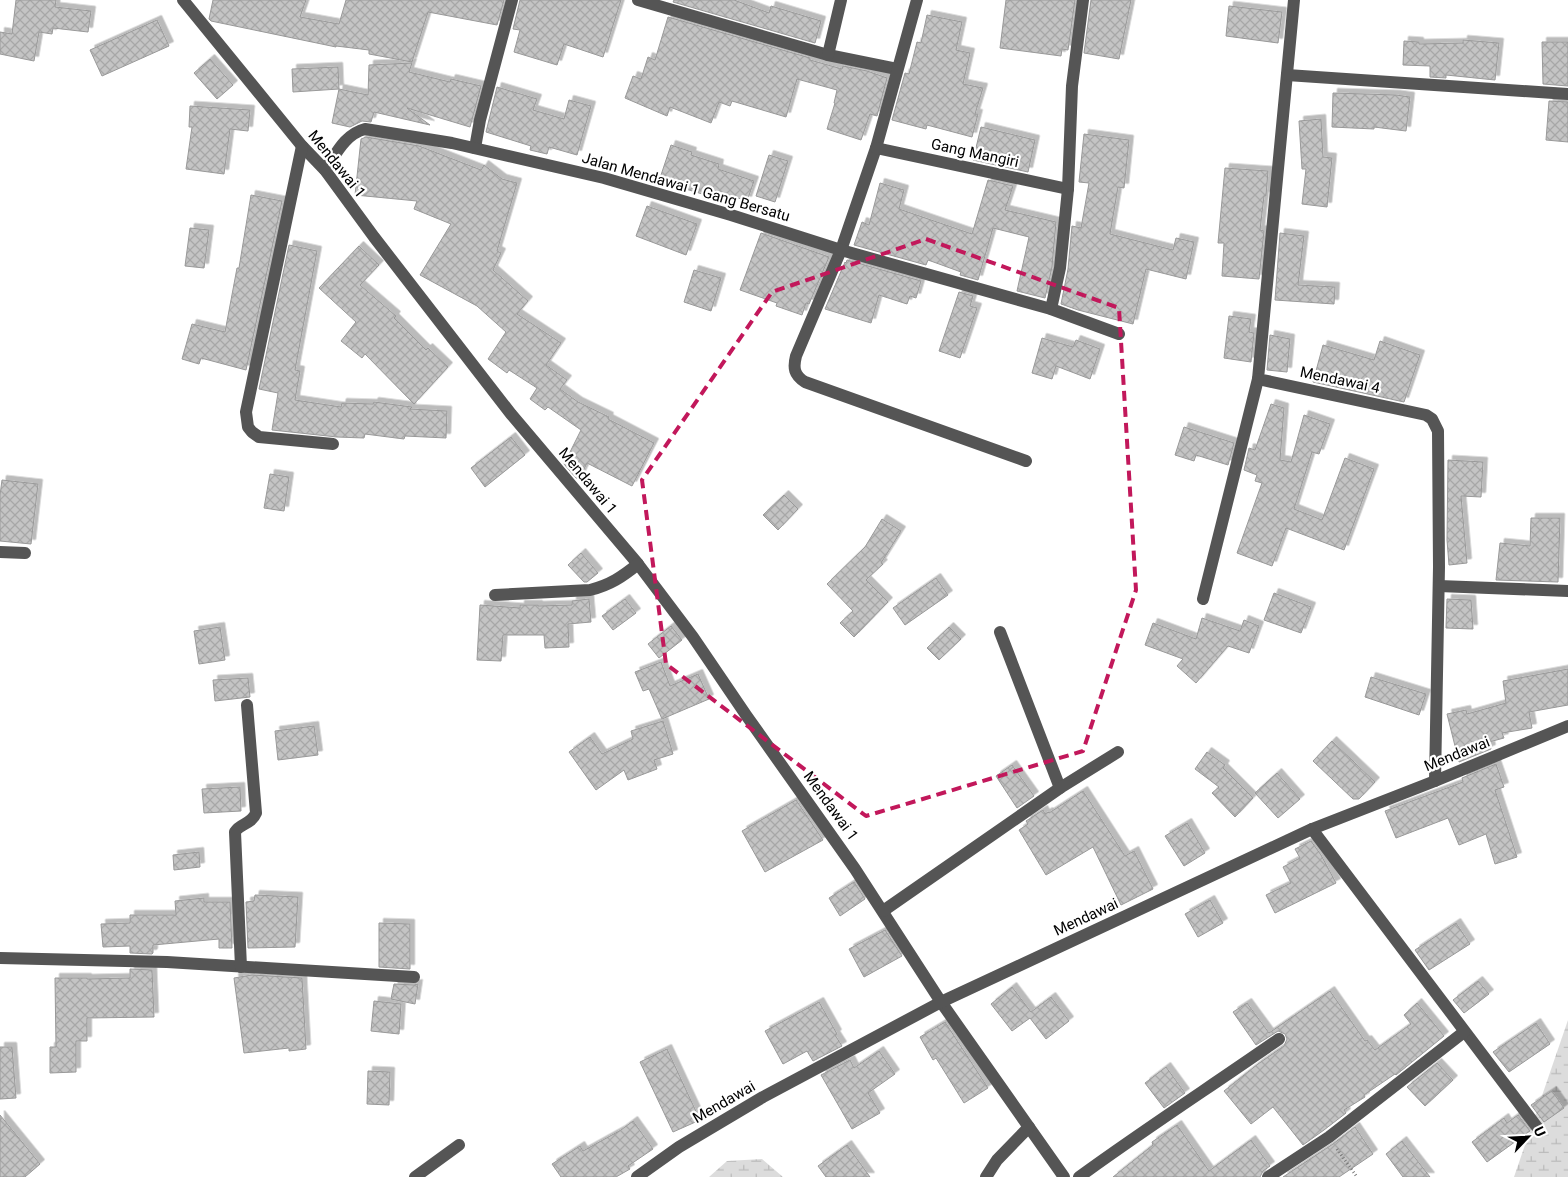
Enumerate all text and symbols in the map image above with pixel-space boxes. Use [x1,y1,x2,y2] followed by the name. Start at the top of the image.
[304,127,370,201] street label: Mendawai 1
[930,135,1020,171] street label: Gang Mangiri
[580,149,792,225] street label: Jalan Mendawai 1 Gang Bersatu
[1298,363,1382,397] street label: Mendawai 4
[555,444,621,518] street label: Mendawai 1
[1422,733,1492,775] street label: Mendawai
[800,768,862,844] street label: Mendawai 1
[1051,894,1121,940] street label: Mendawai
[690,1077,758,1127] street label: Mendawai
[1503,1112,1553,1162] north arrow
[1531,1124,1549,1139] text: U

